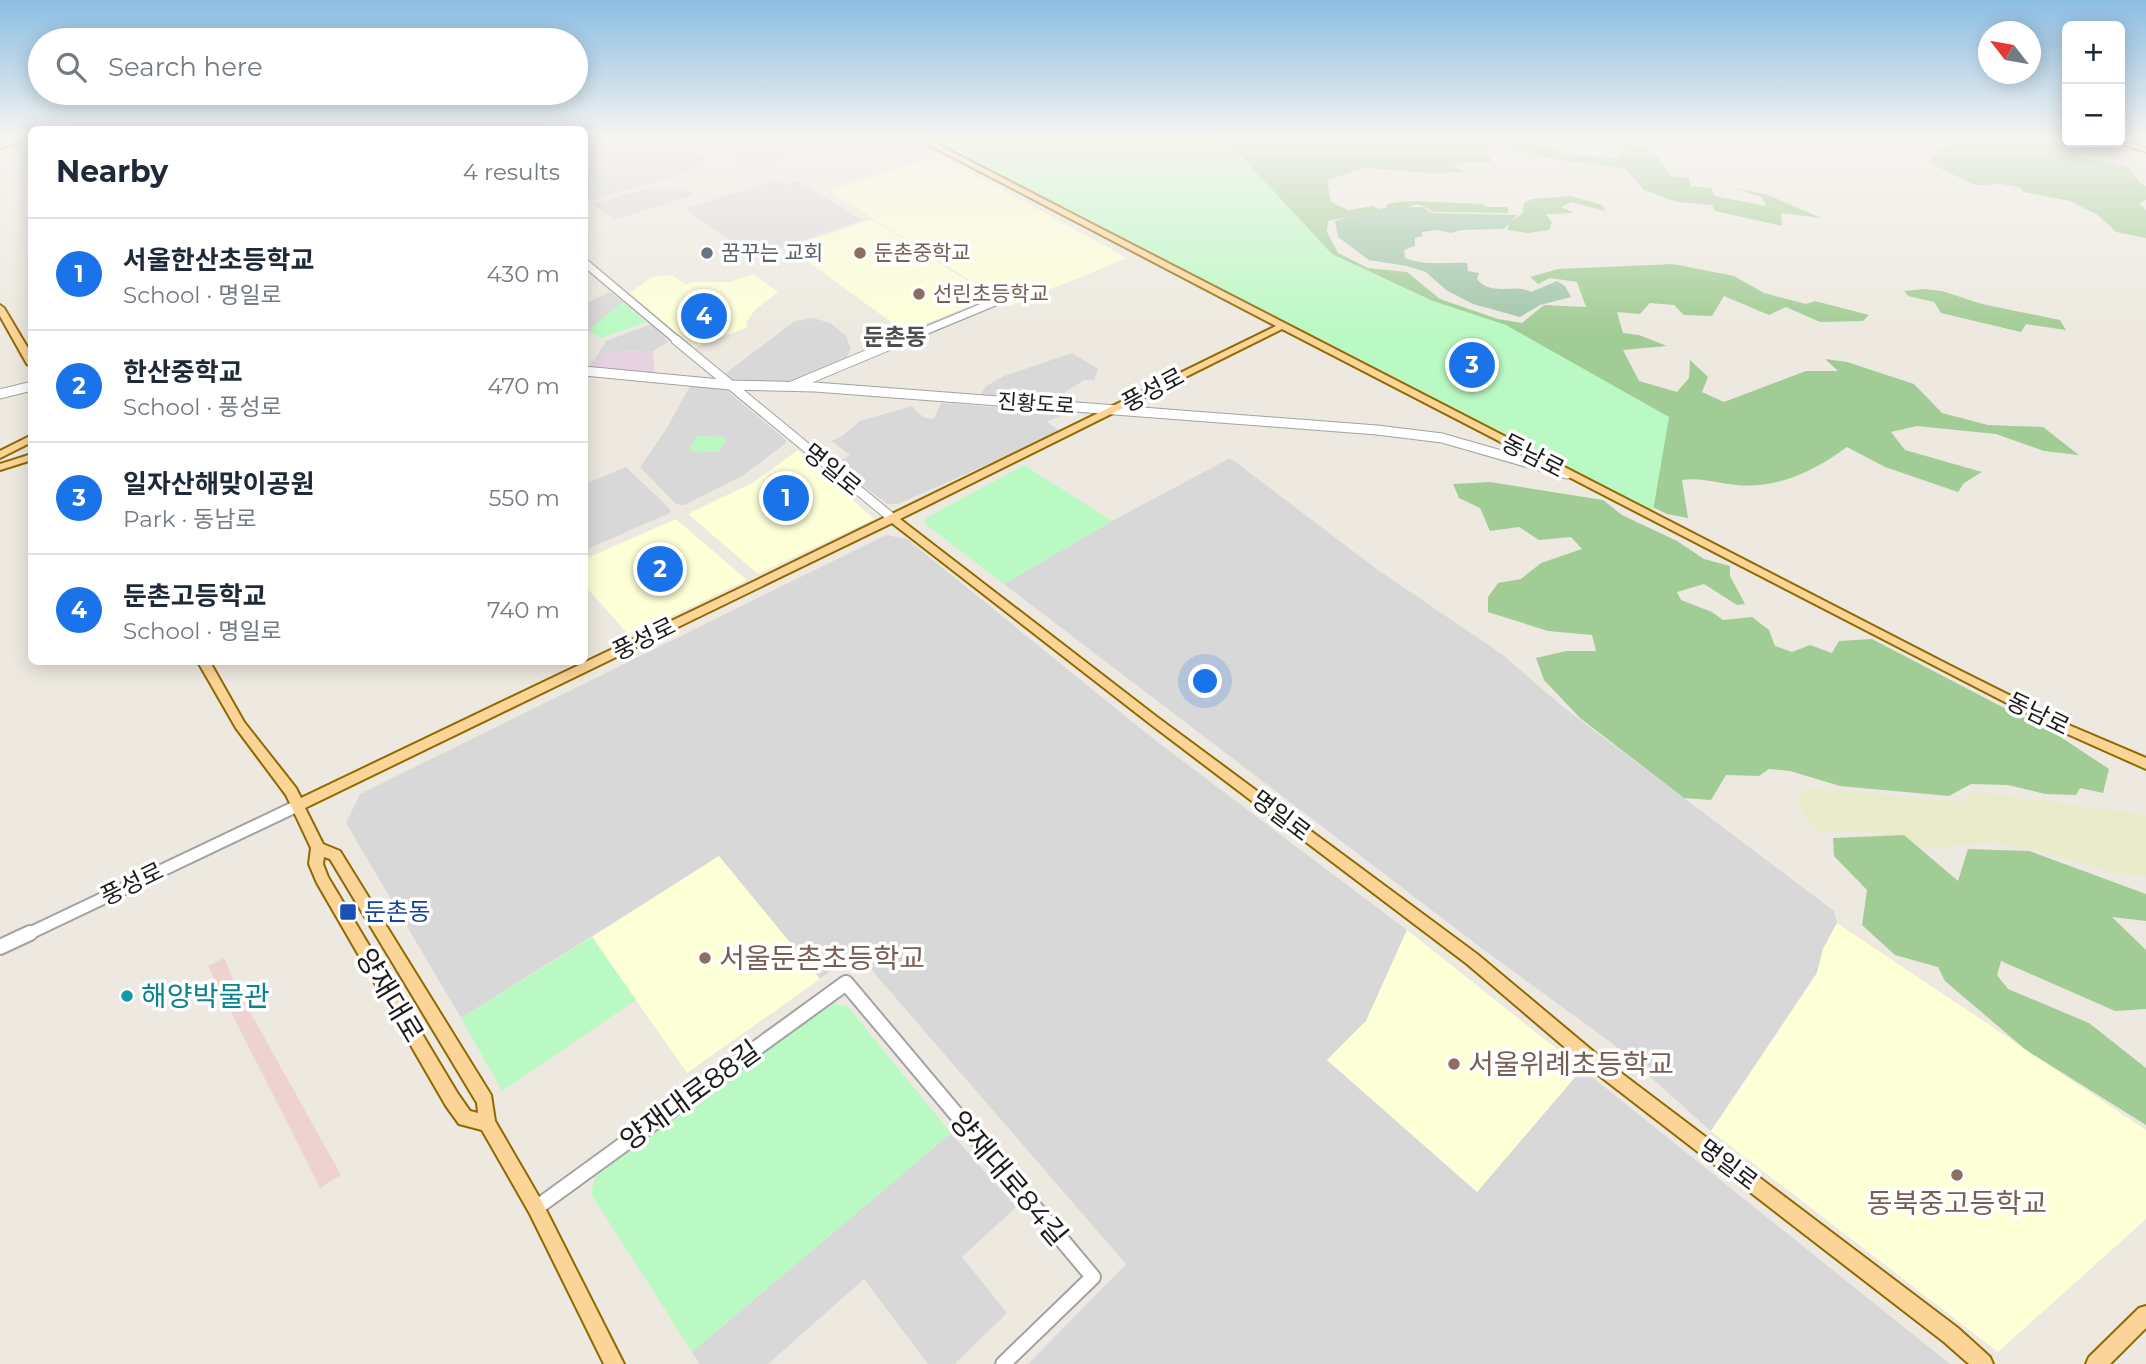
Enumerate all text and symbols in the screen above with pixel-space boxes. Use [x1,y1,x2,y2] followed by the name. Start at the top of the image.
[1978,21,2041,84] north arrow
[2062,21,2125,147] map controls
[2062,21,2125,84] button: +
[28,28,588,105] search box
[52,48,90,86] icon: search
[108,51,263,83] text: Search here
[2062,84,2125,147] button: −
[56,153,168,190] text: Nearby
[463,158,560,186] text: 4 results
[721,240,823,265] place label: 꿈꾸는 교회
[874,240,971,265] place label: 둔촌중학교
[123,244,314,276] text: 서울한산초등학교
[699,245,715,261] marker: 꿈꾸는 교회
[852,245,868,261] marker: 둔촌중학교
[74,260,84,288] text: 1
[487,260,560,288] text: 430 m
[123,281,282,309] text: School · 명일로
[933,281,1049,306] place label: 선린초등학교
[911,286,927,302] marker: 선린초등학교
[681,290,727,342] pin: 4
[863,323,927,351] district label: 둔촌동
[1449,339,1495,391] pin: 3
[123,356,243,388] text: 한산중학교
[1117,361,1189,418] street label: 풍성로
[72,372,86,400] text: 2
[487,372,560,400] text: 470 m
[997,388,1075,419] street label: 진황도로
[123,393,282,421] text: School · 풍성로
[1497,428,1569,484] street label: 동남로
[797,437,867,502] street label: 명일로
[123,468,314,500] text: 일자산해맞이공원
[763,472,809,524] pin: 1
[72,484,86,512] text: 3
[488,484,560,512] text: 550 m
[123,505,257,533] text: Park · 동남로
[637,543,683,595] pin: 2
[123,580,267,612] text: 둔촌고등학교
[71,596,87,624] text: 4
[487,596,560,624] text: 740 m
[608,611,680,666] street label: 풍성로
[123,617,282,645] text: School · 명일로
[1188,664,1222,698] your location
[2002,686,2074,741] street label: 동남로
[1246,784,1316,847] street label: 명일로
[96,856,168,911] street label: 풍성로
[364,897,430,926] place label: 둔촌동
[338,902,358,922] marker: 둔촌동
[719,941,925,975] place label: 서울둔촌초등학교
[349,942,431,1048] street label: 양재대로
[697,950,713,966] marker: 서울둔촌초등학교
[141,979,270,1013] place label: 해양박물관
[119,988,135,1004] marker: 해양박물관
[613,1033,767,1157] street label: 양재대로88길
[1468,1047,1674,1081] place label: 서울위례초등학교
[1446,1056,1462,1072] marker: 서울위례초등학교
[943,1104,1075,1252] street label: 양재대로84길
[1693,1133,1763,1196] street label: 명일로
[1949,1167,1965,1183] marker: 동북중고등학교
[1867,1186,2047,1220] place label: 동북중고등학교

